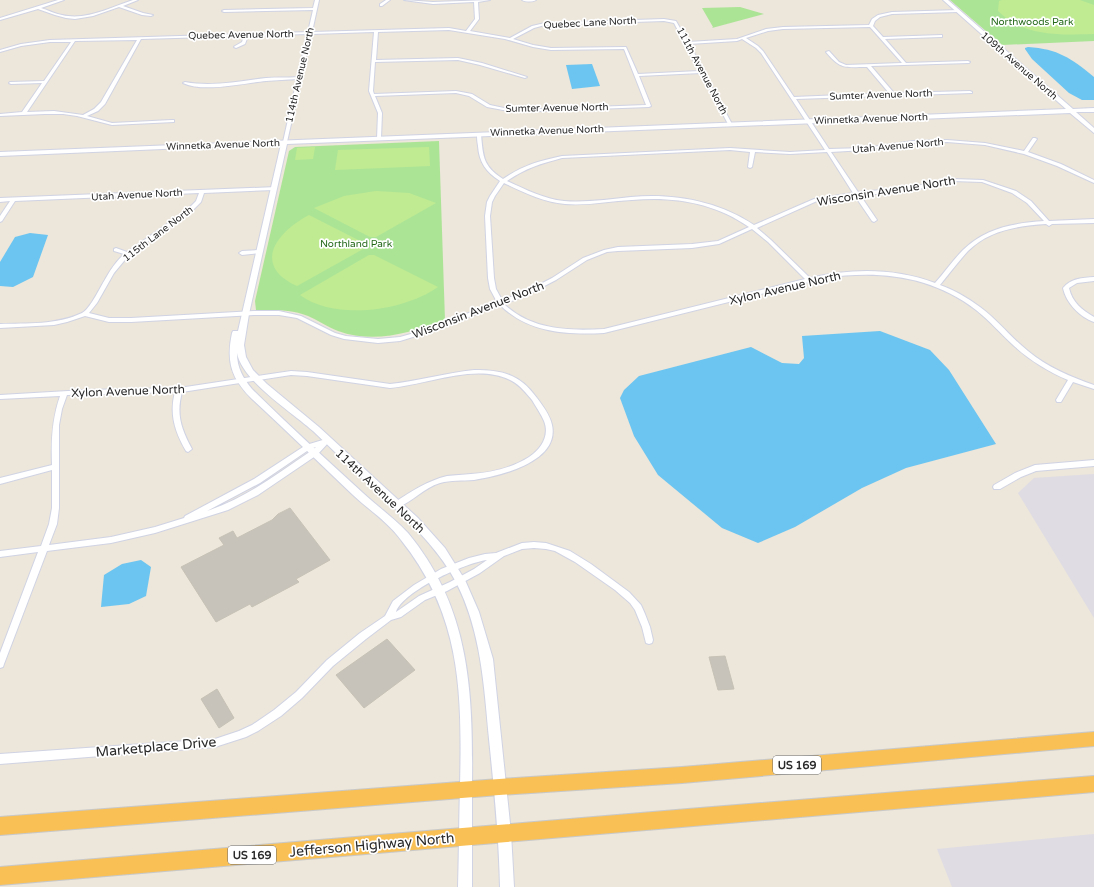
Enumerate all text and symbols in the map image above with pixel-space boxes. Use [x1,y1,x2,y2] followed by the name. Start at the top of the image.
[543,15,637,31] street label: Quebec Lane North
[991,16,1074,28] park label: Northwoods Park
[674,25,730,117] street label: 111th Avenue North
[283,26,317,124] street label: 114th Avenue North
[188,28,294,42] street label: Quebec Avenue North
[978,30,1060,102] street label: 109th Avenue North
[829,87,933,103] street label: Sumter Avenue North
[505,101,609,115] street label: Sumter Avenue North
[814,111,928,127] street label: Winnetka Avenue North
[490,123,604,139] street label: Winnetka Avenue North
[852,136,944,156] street label: Utah Avenue North
[166,137,280,153] street label: Winnetka Avenue North
[816,173,956,209] street label: Wisconsin Avenue North
[91,187,183,203] street label: Utah Avenue North
[121,204,195,264] street label: 115th Lane North
[320,238,393,250] park label: Northland Park
[728,268,842,308] street label: Xylon Avenue North
[410,278,546,342] street label: Wisconsin Avenue North
[71,382,185,400] street label: Xylon Avenue North
[332,446,428,536] street label: 114th Avenue North
[95,733,217,761] street label: Marketplace Drive
[773,756,821,774] road number: US 169
[289,829,455,861] street label: Jefferson Highway North
[228,846,276,864] road number: US 169

